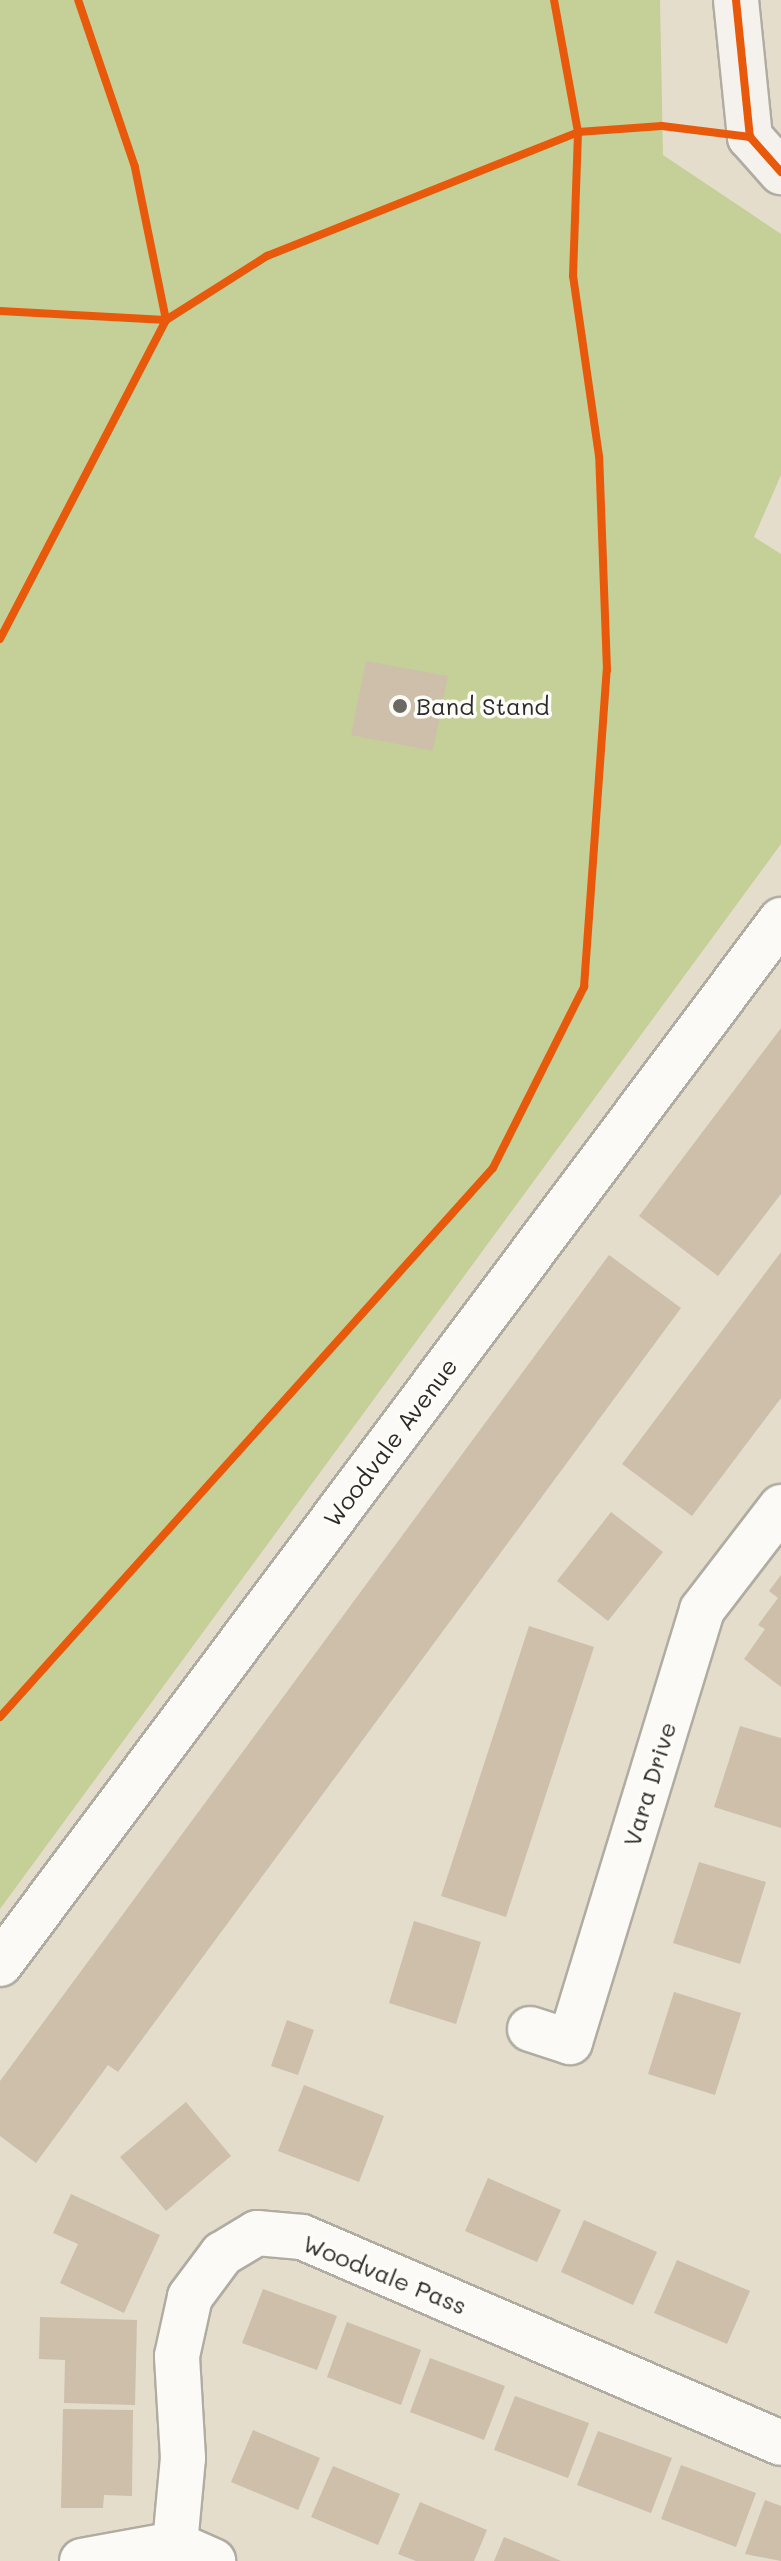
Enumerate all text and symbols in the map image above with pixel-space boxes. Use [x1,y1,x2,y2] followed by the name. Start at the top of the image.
[416,692,550,720] place label: Band Stand
[391,697,409,715] marker: Band Stand
[317,1352,463,1532] street label: Woodvale Avenue
[616,1718,682,1850] street label: Vara Drive
[299,2228,471,2320] street label: Woodvale Pass

